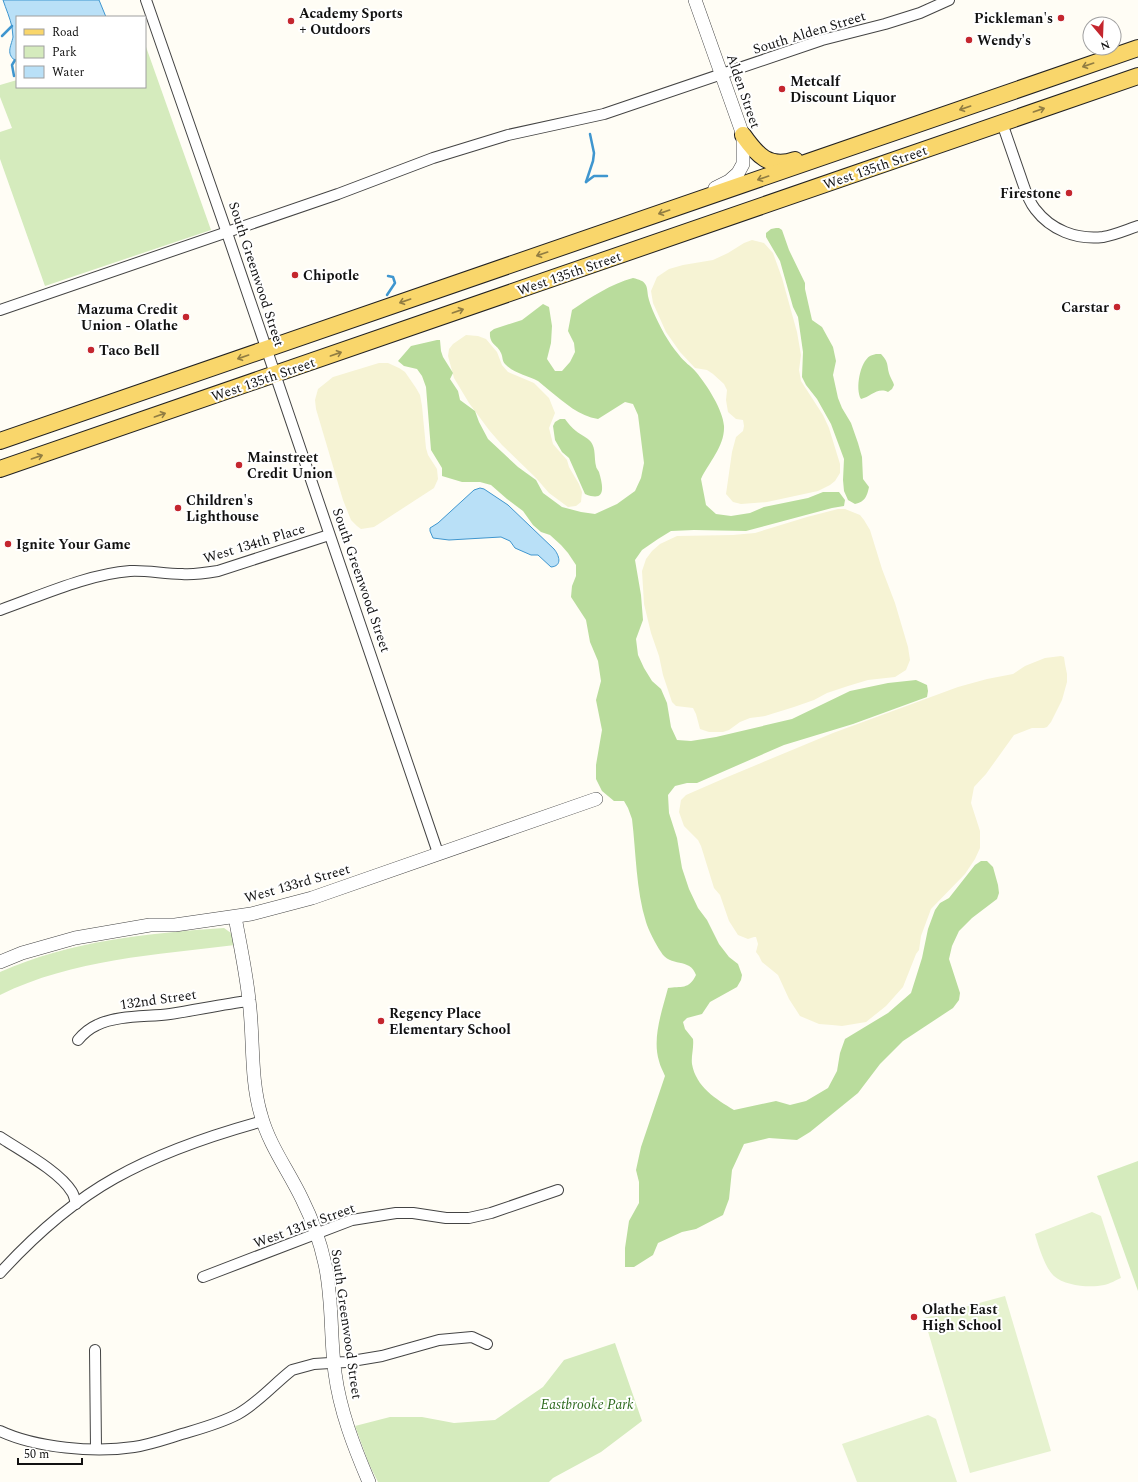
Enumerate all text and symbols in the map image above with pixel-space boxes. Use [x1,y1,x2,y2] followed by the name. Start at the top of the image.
[299,3,403,40] place label: Academy Sports + Outdoors
[750,5,868,60] street label: South Alden Street
[974,8,1053,29] place label: Pickleman's
[1056,13,1066,23] marker: Pickleman's
[16,16,146,88] legend
[286,16,296,26] marker: Academy Sports + Outdoors
[1082,16,1122,56] north arrow
[52,23,79,42] text: Road
[977,30,1031,51] place label: Wendy's
[964,35,974,45] marker: Wendy's
[1098,35,1112,54] text: N
[52,43,77,62] text: Park
[721,51,766,131] street label: Alden Street
[1082,62,1094,70] one-way arrow
[52,63,84,82] text: Water
[790,71,896,108] place label: Metcalf Discount Liquor
[777,84,787,94] marker: Metcalf Discount Liquor
[959,105,972,112] one-way arrow
[1033,106,1046,113] one-way arrow
[820,140,930,195] street label: West 135th Street
[756,175,769,182] one-way arrow
[1000,183,1061,204] place label: Firestone
[1064,188,1074,198] marker: Firestone
[223,199,290,349] street label: South Greenwood Street
[658,209,671,216] one-way arrow
[514,246,624,301] street label: West 135th Street
[536,251,548,259] one-way arrow
[303,265,359,286] place label: Chipotle
[290,270,300,280] marker: Chipotle
[1061,297,1109,318] place label: Carstar
[400,298,412,306] one-way arrow
[77,299,179,336] place label: Mazuma Credit Union - Olathe
[1112,302,1122,312] marker: Carstar
[452,307,464,315] one-way arrow
[181,312,191,322] marker: Mazuma Credit Union - Olathe
[99,340,160,361] place label: Taco Bell
[86,345,96,355] marker: Taco Bell
[329,350,342,357] one-way arrow
[208,352,318,407] street label: West 135th Street
[237,354,249,362] one-way arrow
[153,410,165,418] one-way arrow
[247,447,333,484] place label: Mainstreet Credit Union
[31,452,43,460] one-way arrow
[234,460,244,470] marker: Mainstreet Credit Union
[186,490,259,527] place label: Children's Lighthouse
[173,503,183,513] marker: Children's Lighthouse
[327,505,396,655] street label: South Greenwood Street
[201,518,308,569] street label: West 134th Place
[16,534,131,555] place label: Ignite Your Game
[3,539,13,549] marker: Ignite Your Game
[242,858,353,909] street label: West 133rd Street
[118,984,198,1015] street label: 132nd Street
[389,1003,511,1040] place label: Regency Place Elementary School
[376,1016,386,1026] marker: Regency Place Elementary School
[250,1197,358,1254] street label: West 131st Street
[326,1248,367,1401] street label: South Greenwood Street
[922,1299,1002,1336] place label: Olathe East High School
[909,1312,919,1322] marker: Olathe East High School
[540,1394,634,1415] park label: Eastbrooke Park
[18,1440,82,1466] scale bar
[24,1445,49,1464] text: 50 m

